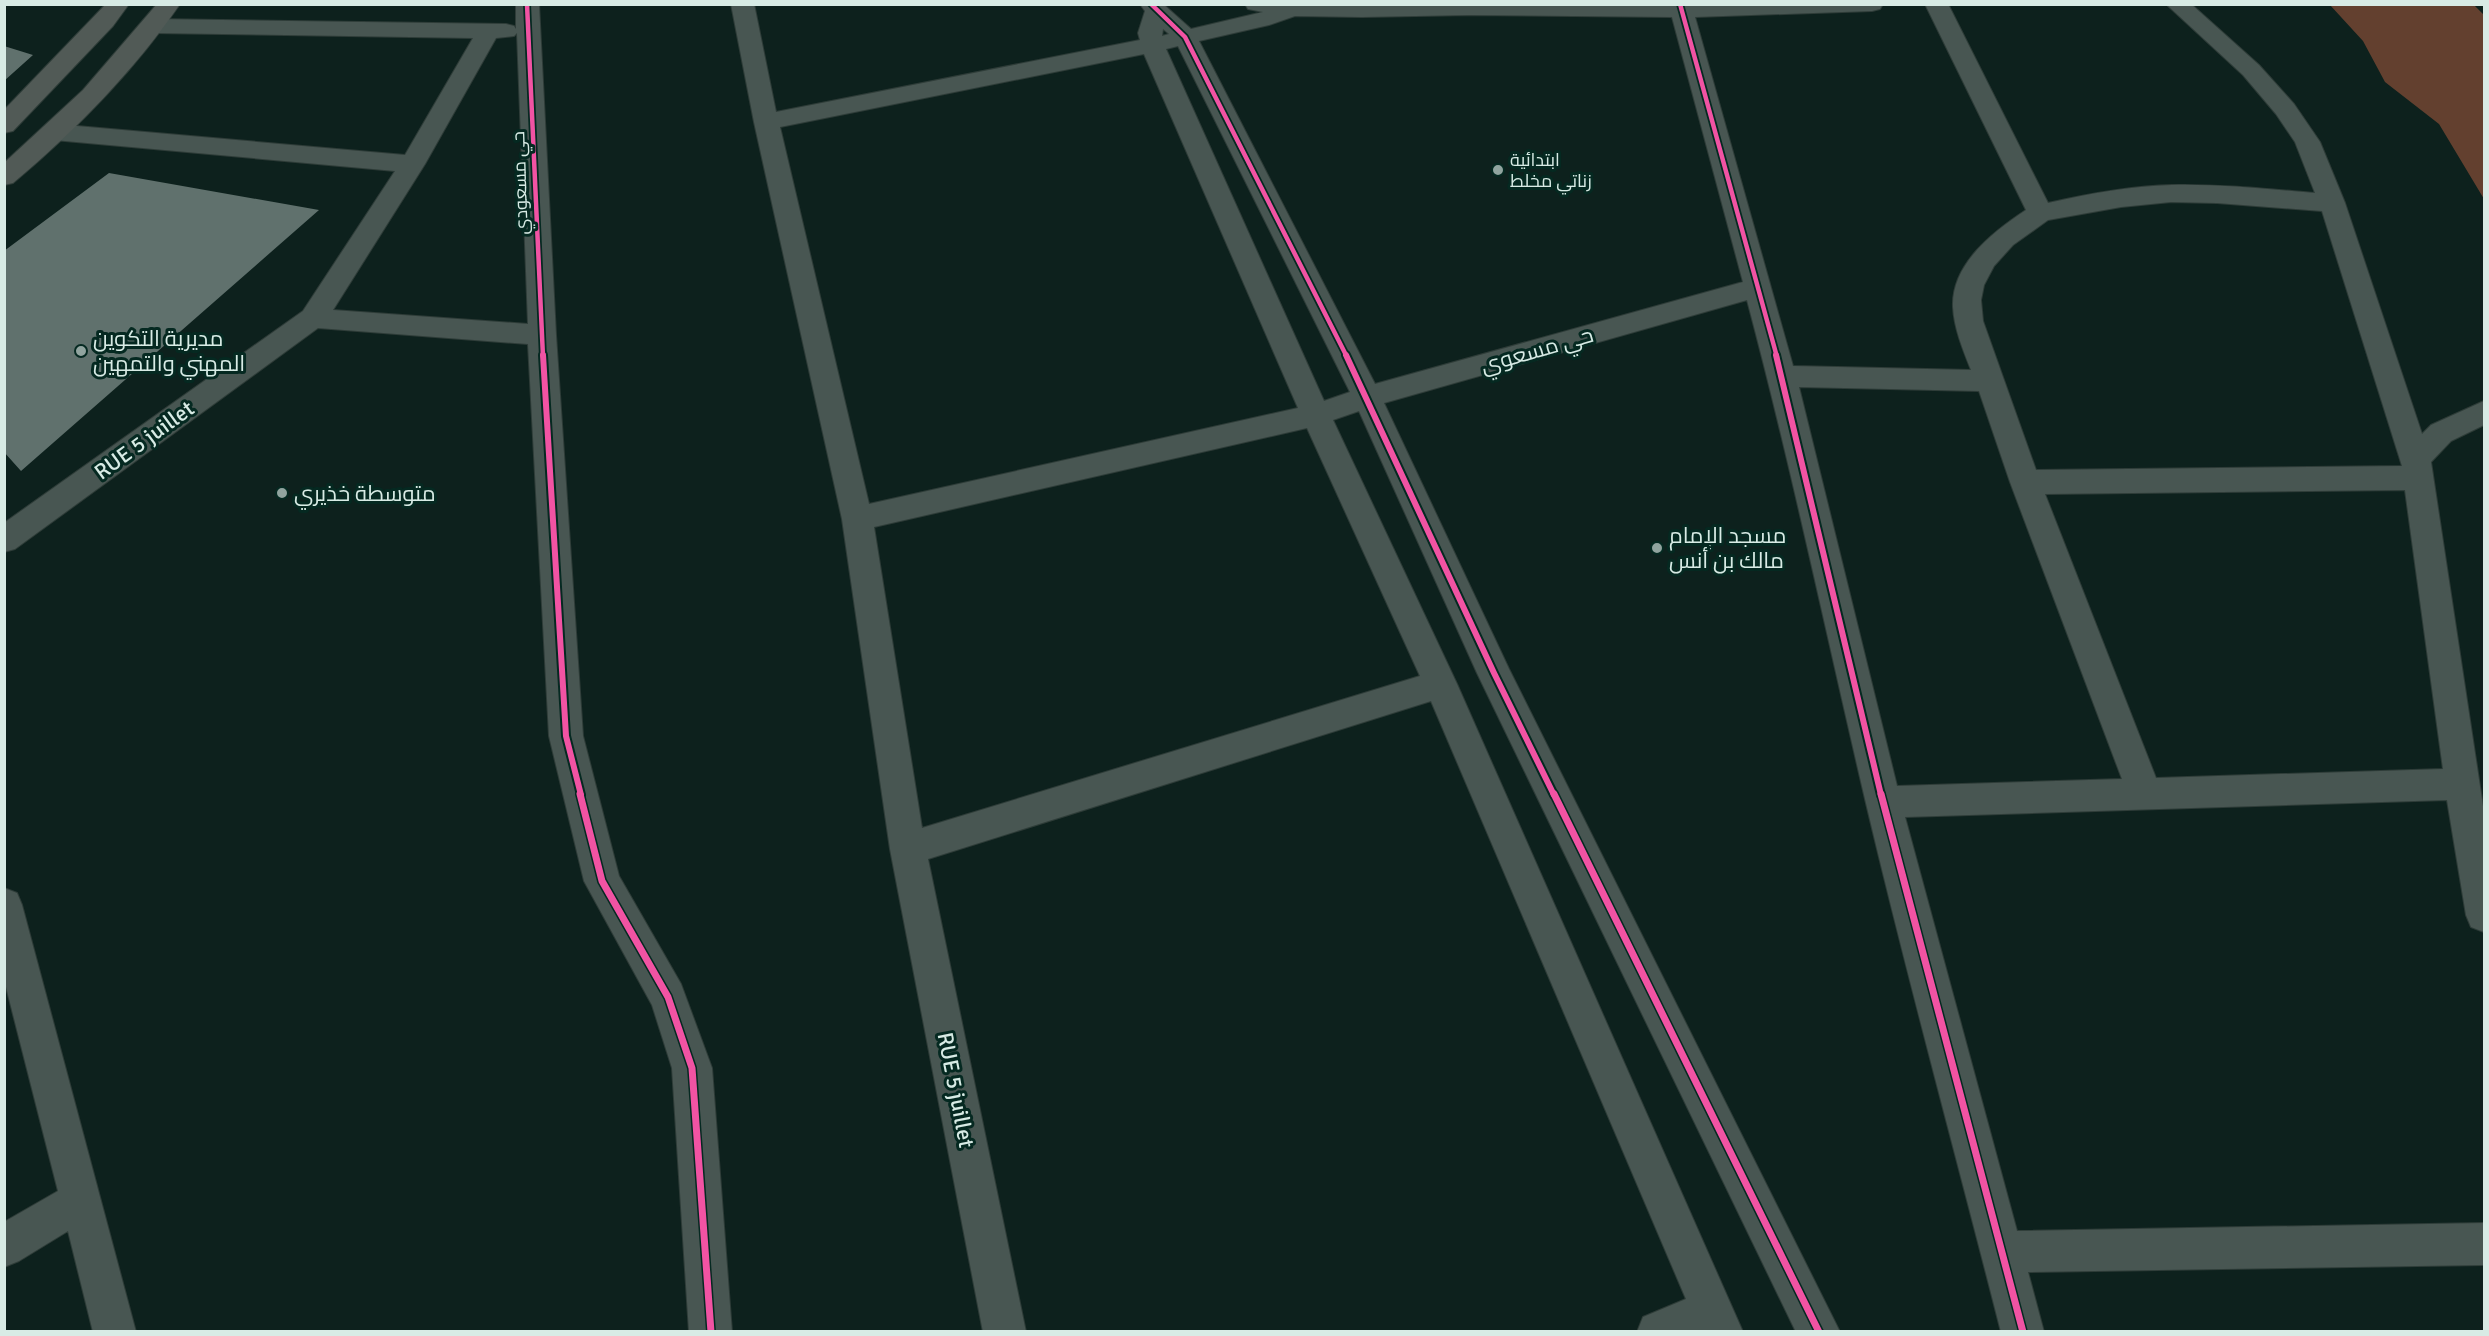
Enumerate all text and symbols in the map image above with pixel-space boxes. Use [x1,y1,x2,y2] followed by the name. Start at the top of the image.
[507,131,536,235] street label: حي مسعودي
[1510,149,1592,195] place label: ابتدائية زناتي مخلط
[1491,163,1505,177] marker: ابتدائية زناتي مخلط
[1478,321,1597,382] street label: حي مسعوي
[93,325,245,380] place label: مديرية التكوين المهني والتمهين
[74,344,88,358] marker: مديرية التكوين المهني والتمهين
[89,395,199,485] street label: RUE 5 juillet
[294,480,436,510] place label: متوسطة خذيري
[275,486,289,500] marker: متوسطة خذيري
[1669,522,1786,574] place label: مسجد الإمام مالك بن أنس
[1650,541,1664,555] marker: مسجد الإمام مالك بن أنس
[932,1030,980,1150] street label: RUE 5 juillet

